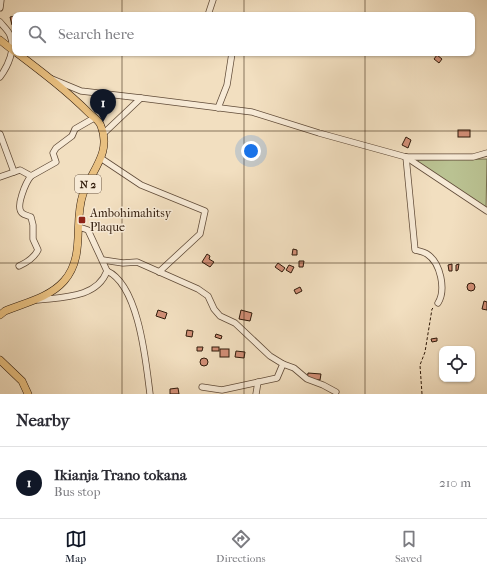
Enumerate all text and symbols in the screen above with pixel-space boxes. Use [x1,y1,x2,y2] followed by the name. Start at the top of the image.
[12,12,475,56] search box
[26,23,48,45] icon: search
[58,25,134,43] text: Search here
[90,89,116,122] pin: 1
[241,141,261,161] your location
[75,175,101,193] road number: N 2
[89,206,172,234] place label: Ambohimahitsy Plaque
[77,215,87,225] marker: Ambohimahitsy Plaque
[439,346,475,382] map controls
[439,346,475,382] button: locate
[16,410,70,430] text: Nearby
[54,466,187,484] text: Ikianja Trano tokana
[27,475,31,490] text: 1
[439,475,471,490] text: 210 m
[54,484,100,499] text: Bus stop
[65,528,87,565] tab: Map
[216,528,266,565] tab: Directions
[395,528,422,565] tab: Saved

